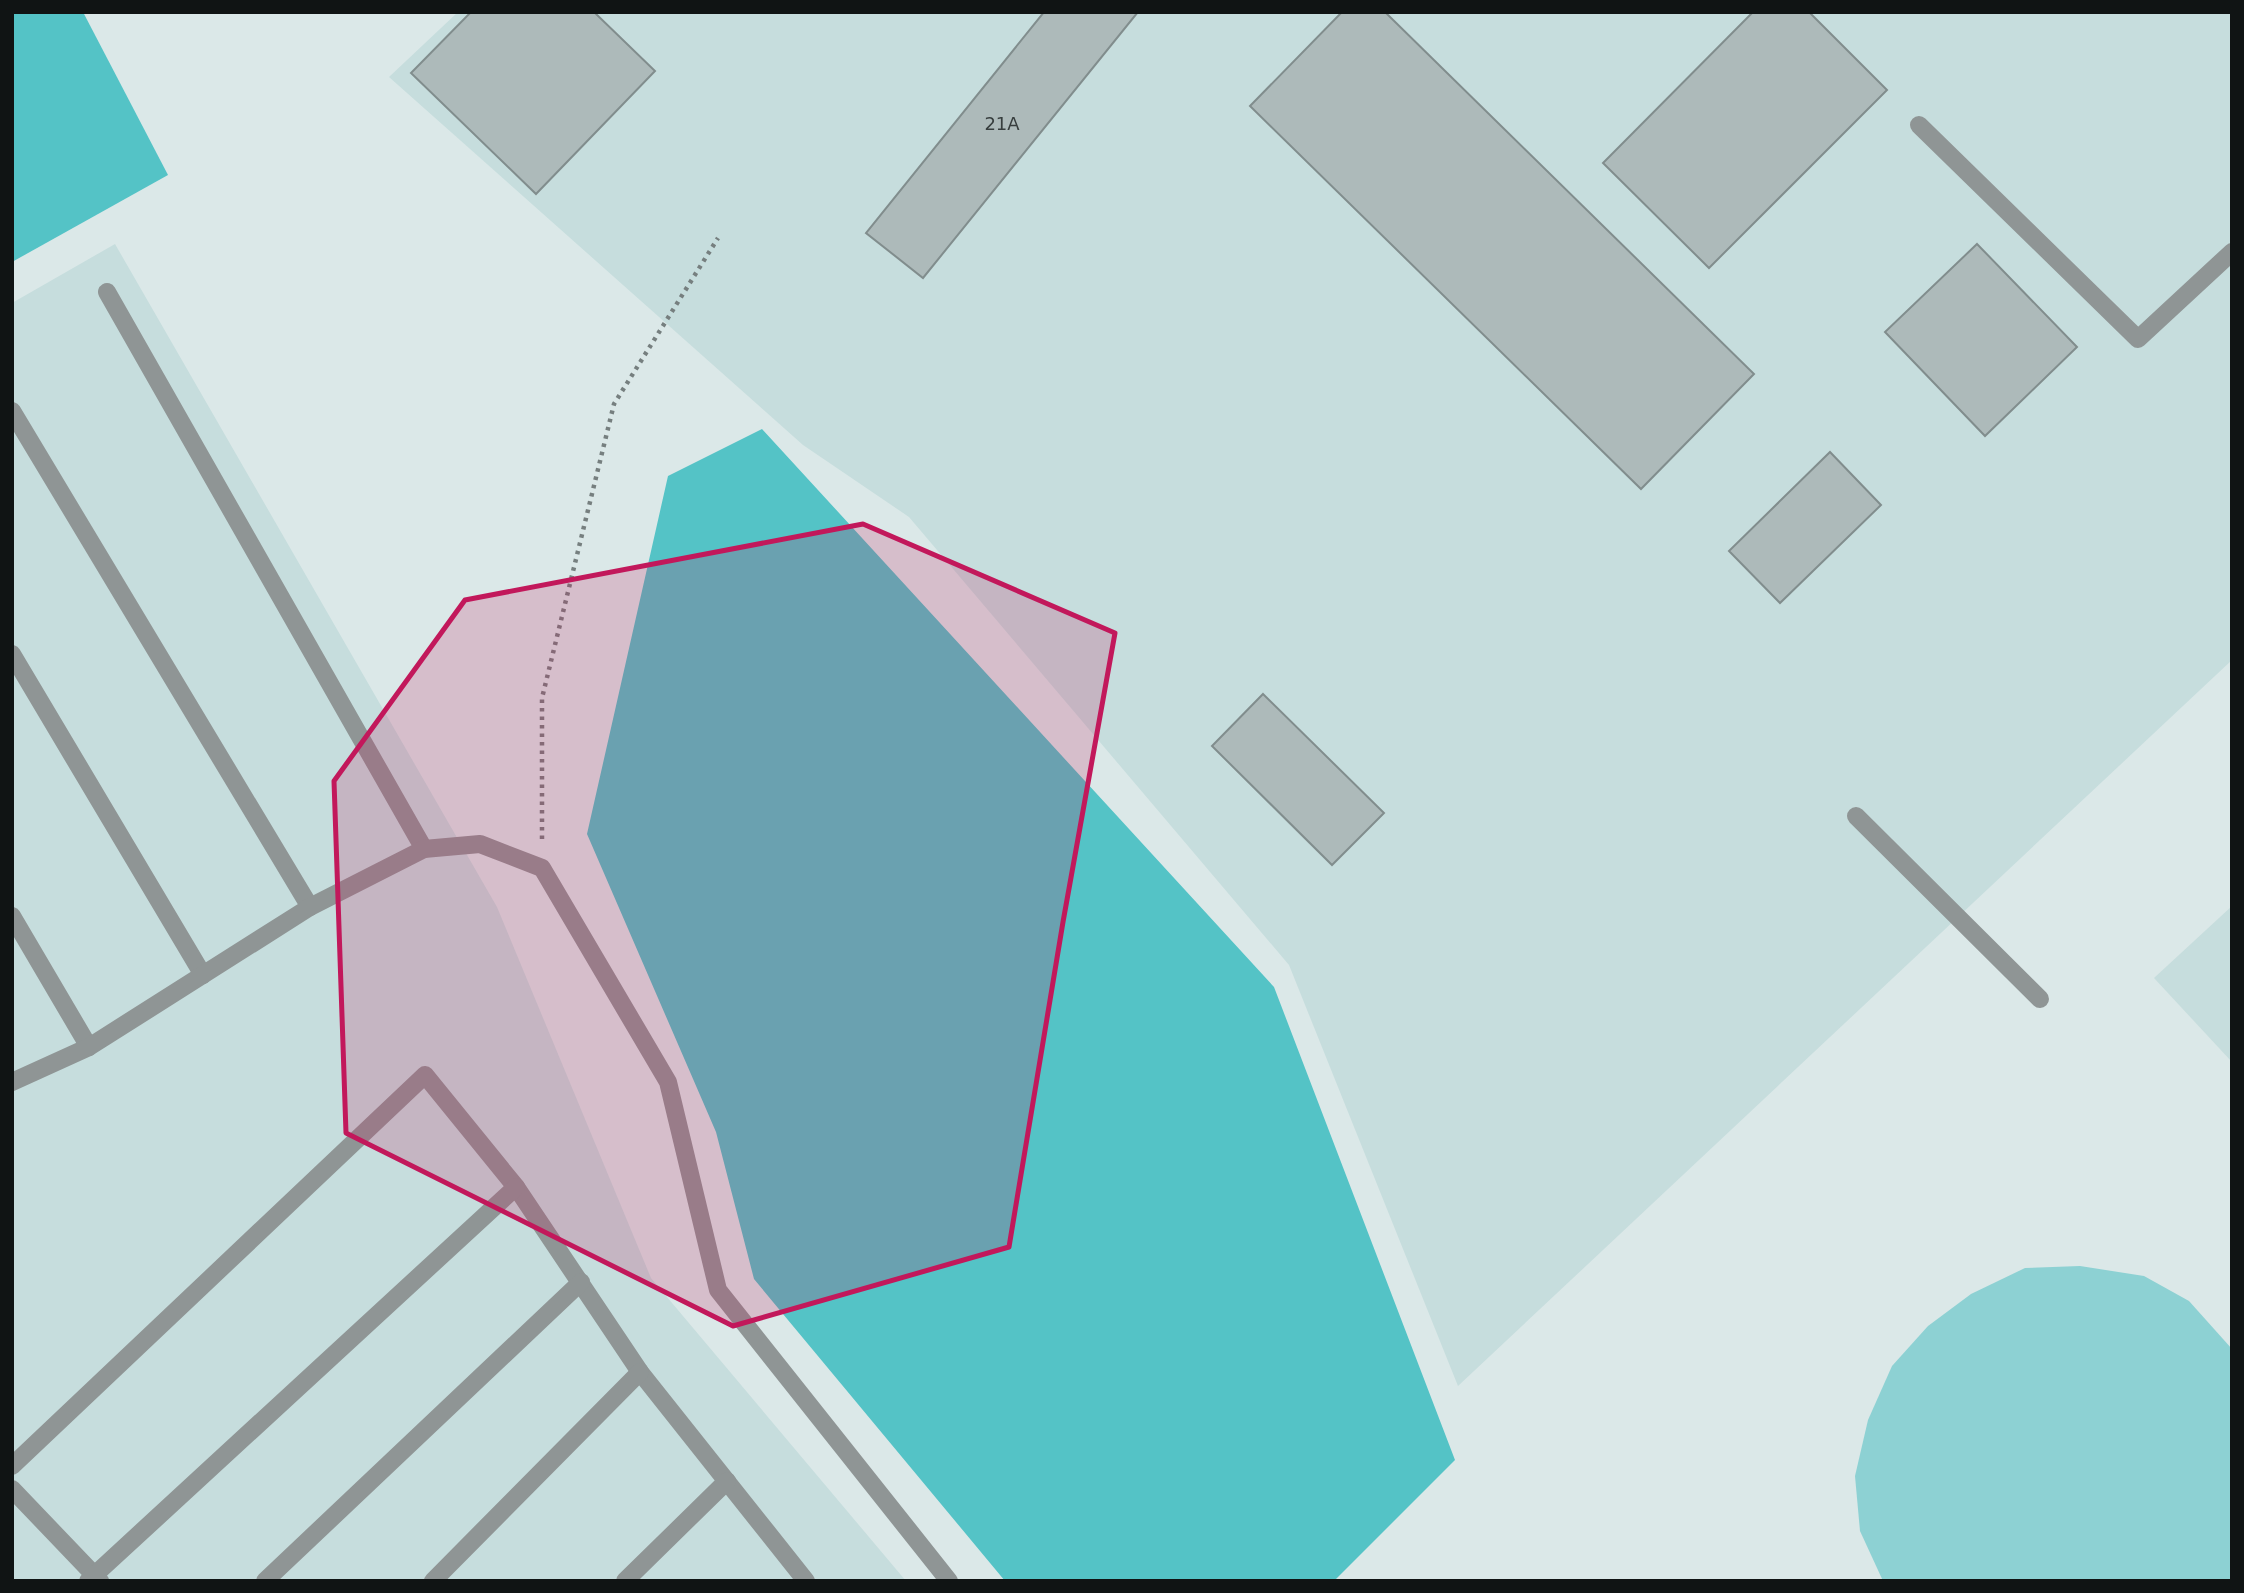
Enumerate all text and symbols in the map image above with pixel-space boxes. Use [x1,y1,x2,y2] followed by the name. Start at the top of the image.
[984,113,1020,134] house number: 21А

